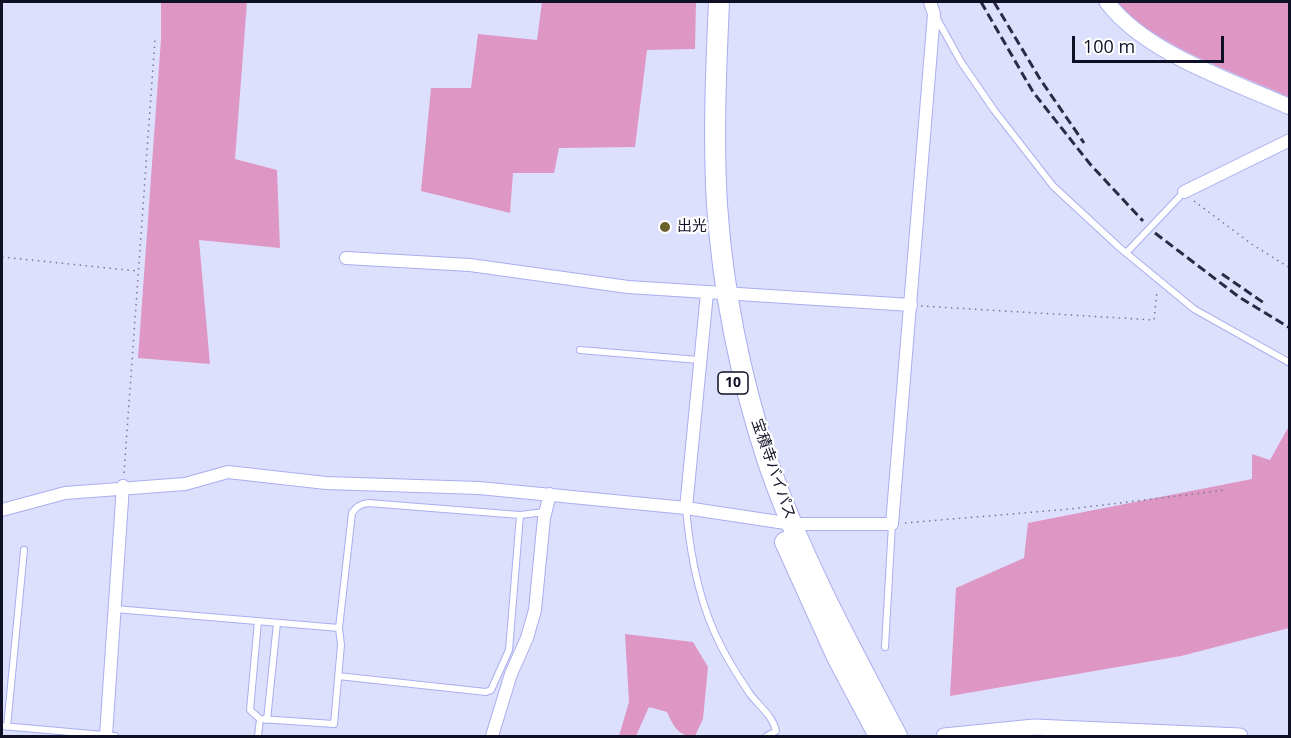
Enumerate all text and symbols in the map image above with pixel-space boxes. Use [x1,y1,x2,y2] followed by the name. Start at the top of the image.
[1075,24,1226,62] scale bar
[1083,34,1135,58] text: 100 m
[677,218,707,236] place label: 出光
[658,220,672,234] marker: 出光
[718,372,748,394] road number: 10
[747,416,799,522] street label: 宝積寺バイパス

